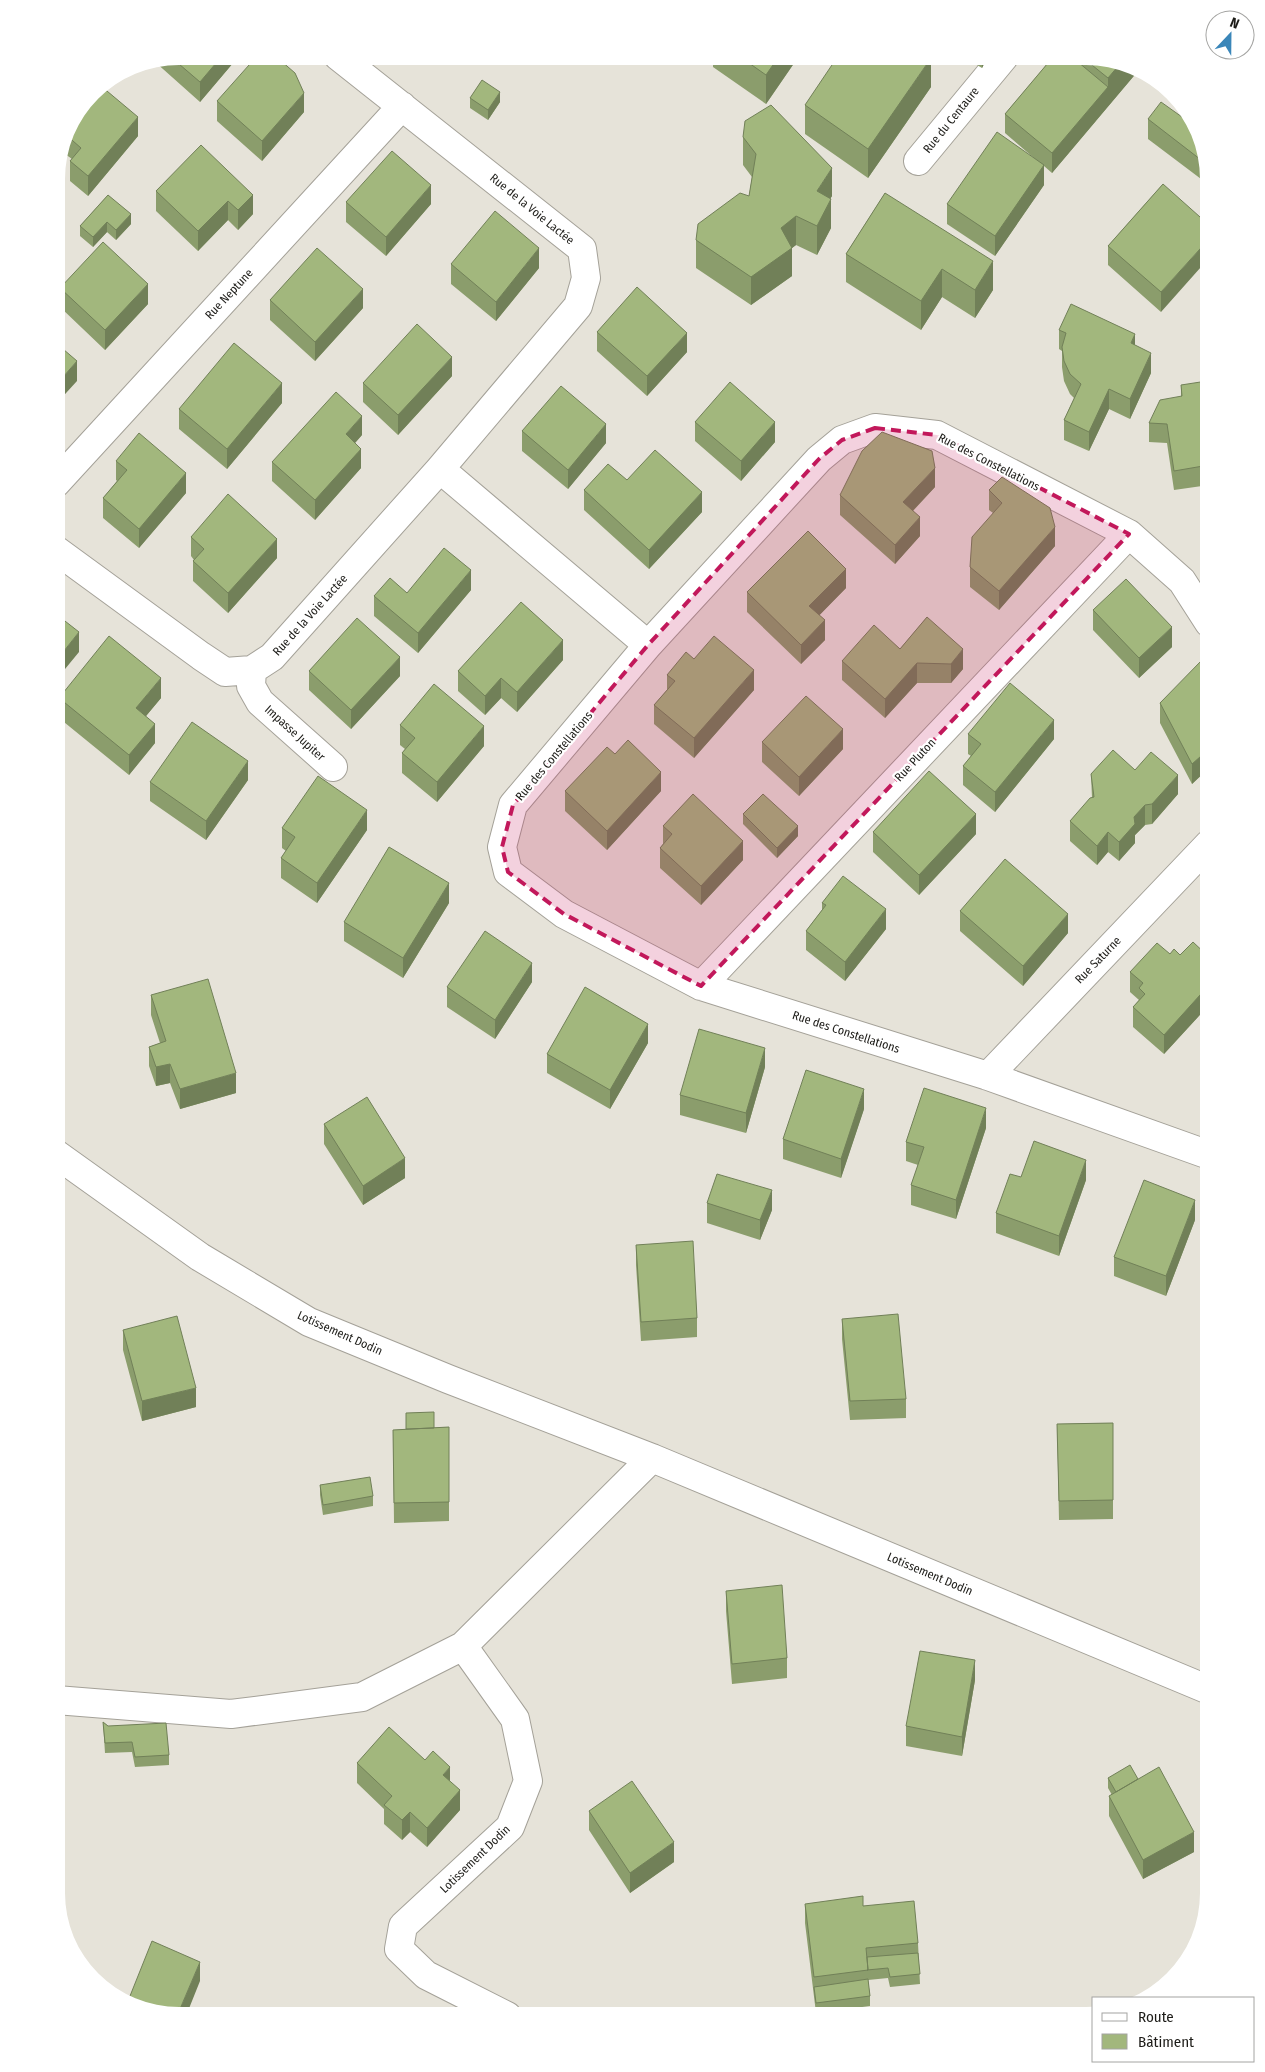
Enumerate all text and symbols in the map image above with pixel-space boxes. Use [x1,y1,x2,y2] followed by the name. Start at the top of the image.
[1205,10,1255,60] north arrow
[1228,14,1242,33] text: N
[920,84,982,156] street label: Rue du Centaure
[487,171,577,247] street label: Rue de la Voie Lactée
[202,266,256,322] street label: Rue Neptune
[936,430,1042,494] street label: Rue des Constellations
[270,572,350,658] street label: Rue de la Voie Lactée
[262,702,329,764] street label: Impasse Jupiter
[513,709,595,803] street label: Rue des Constellations
[892,736,938,784] street label: Rue Pluton
[1072,933,1124,986] street label: Rue Saturne
[791,1008,901,1056] street label: Rue des Constellations
[295,1308,385,1358] street label: Lotissement Dodin
[885,1550,975,1598] street label: Lotissement Dodin
[437,1822,513,1896] street label: Lotissement Dodin
[1092,1997,1255,2062] legend
[1138,2008,1174,2026] text: Route
[1138,2033,1194,2051] text: Bâtiment

